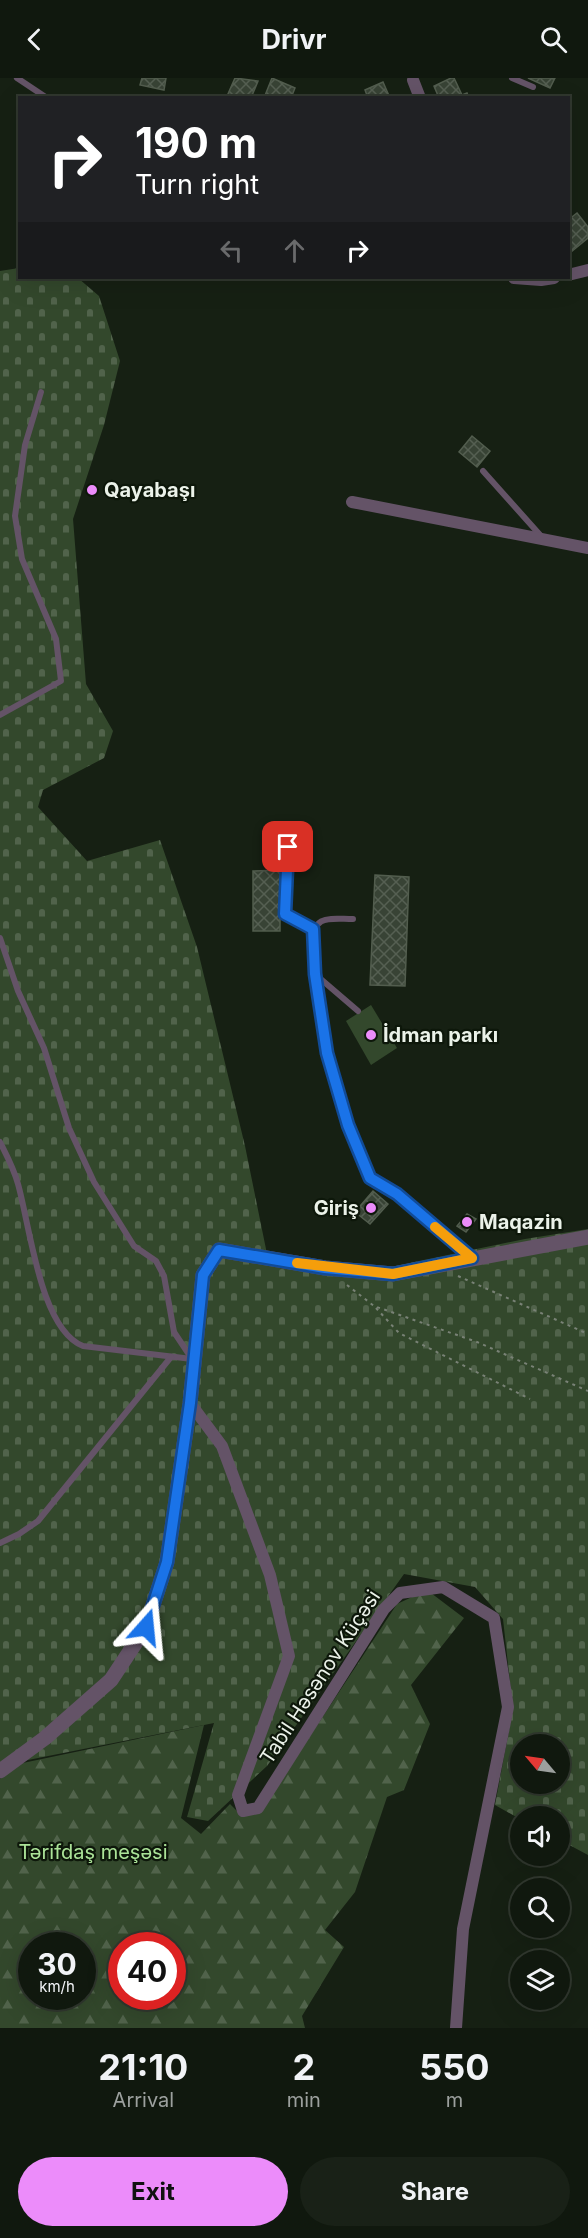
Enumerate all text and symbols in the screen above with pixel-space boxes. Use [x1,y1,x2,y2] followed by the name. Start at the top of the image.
[18,23,51,56] icon: back
[261,23,327,56] text: Drivr
[537,23,570,56] icon: search
[135,117,257,168] text: 190 m
[36,120,114,198] icon: right
[135,168,259,201] text: Turn right
[215,234,248,267] icon: left
[278,234,311,267] icon: ahead
[341,234,374,267] icon: right
[104,478,195,502] place label: Qayabaşı
[85,483,99,497] marker: Qayabaşı
[262,821,313,872] pin
[271,830,304,863] icon: arrive
[383,1023,498,1047] place label: İdman parkı
[364,1028,378,1042] marker: İdman parkı
[314,1196,359,1220] place label: Giriş
[364,1201,378,1215] marker: Giriş
[479,1210,563,1234] place label: Maqazin
[460,1215,474,1229] marker: Maqazin
[255,1586,385,1768] street label: Tabil Həsənov Küçəsi
[114,1595,178,1659] position arrow
[510,1734,570,1794] north arrow
[510,1734,570,2010] map controls
[510,1806,570,1866] button: sound
[19,1840,167,1864] park label: Tərifdaş meşəsi
[510,1878,570,1938] button: search
[108,1932,186,2010] speed limit sign: 40
[37,1946,77,1982] text: 30
[510,1950,570,2010] button: layers
[39,1977,75,1996] text: km/h
[98,2045,188,2089] text: 21:10
[293,2045,315,2089] text: 2
[419,2045,490,2089] text: 550
[113,2088,174,2112] text: Arrival
[287,2088,321,2112] text: min
[446,2088,463,2112] text: m
[18,2157,288,2226] button: Exit
[300,2157,570,2226] button: Share

